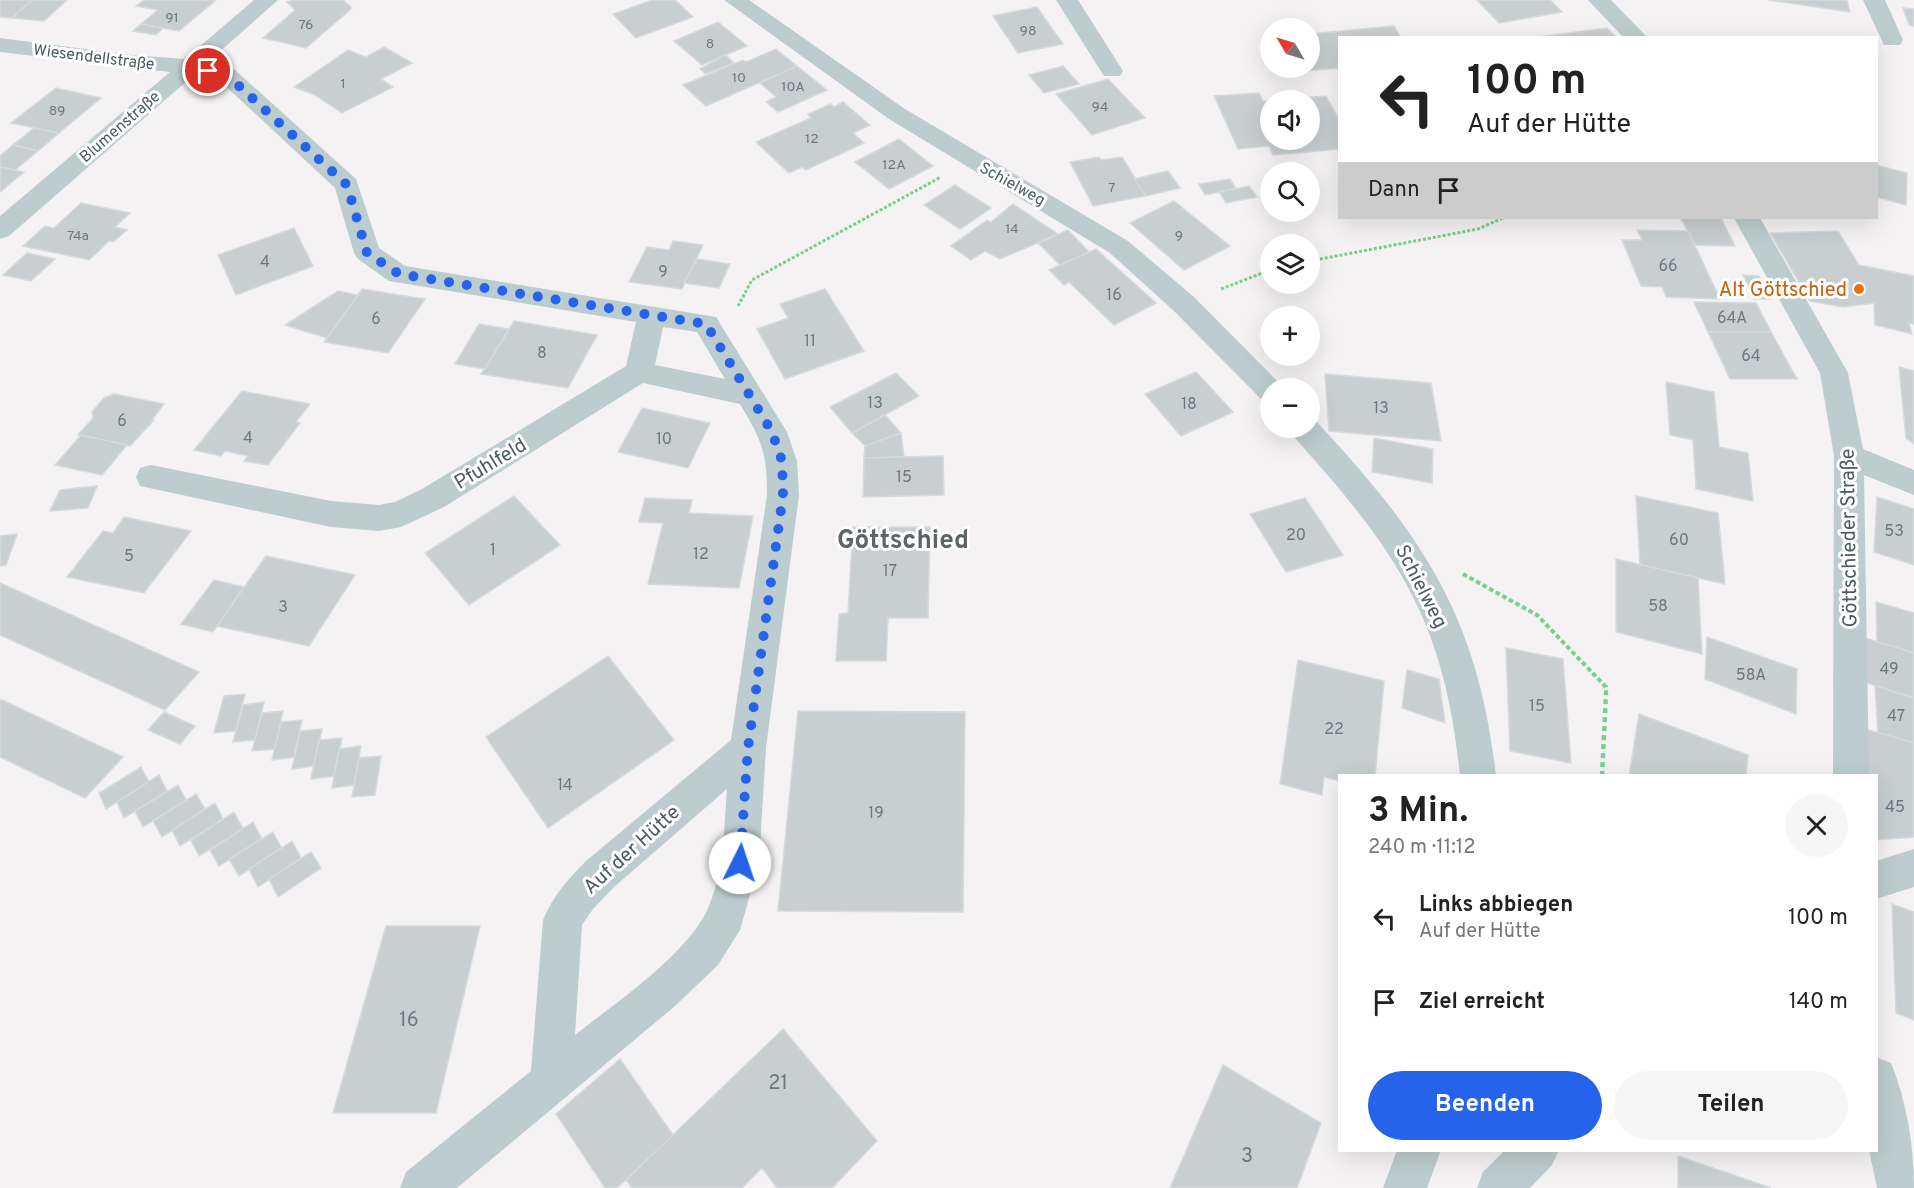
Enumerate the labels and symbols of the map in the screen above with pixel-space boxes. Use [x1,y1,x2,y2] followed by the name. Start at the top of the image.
[165,10,179,27] house number: 91
[299,17,313,34] house number: 76
[1260,18,1320,78] north arrow
[1020,23,1036,40] house number: 98
[706,36,714,53] house number: 8
[32,41,155,75] street label: Wiesendellstraße
[182,45,233,96] pin
[732,70,746,87] house number: 10
[340,76,346,93] house number: 1
[781,79,805,96] house number: 10A
[76,87,165,168] street label: Blumenstraße
[1091,99,1109,116] house number: 94
[49,103,65,120] house number: 89
[805,131,819,148] house number: 12
[882,157,906,174] house number: 12A
[976,158,1049,211] street label: Schielweg
[1108,180,1116,197] house number: 7
[1005,221,1019,238] house number: 14
[67,228,89,245] house number: 74a
[1175,228,1183,245] house number: 9
[260,253,270,273] house number: 4
[1658,257,1678,277] house number: 66
[658,263,668,283] house number: 9
[1719,278,1847,304] place label: Alt Göttschied
[1852,282,1866,296] marker: Alt Göttschied
[1106,286,1122,306] house number: 16
[1717,309,1747,329] house number: 64A
[371,310,381,330] house number: 6
[804,332,816,352] house number: 11
[537,344,547,364] house number: 8
[1741,347,1761,367] house number: 64
[867,394,883,414] house number: 13
[1181,395,1197,415] house number: 18
[1373,399,1389,419] house number: 13
[117,412,127,432] house number: 6
[243,429,253,449] house number: 4
[656,430,672,450] house number: 10
[450,433,532,496] street label: Pfuhlfeld
[1835,448,1865,628] street label: Göttschieder Straße
[896,468,912,488] house number: 15
[1884,522,1904,542] house number: 53
[837,525,969,558] district label: Göttschied
[1286,526,1306,546] house number: 20
[1669,531,1689,551] house number: 60
[490,541,496,561] house number: 1
[1388,541,1452,633] street label: Schielweg
[693,545,709,565] house number: 12
[124,547,134,567] house number: 5
[883,562,897,582] house number: 17
[1648,597,1668,617] house number: 58
[278,598,288,618] house number: 3
[1879,660,1899,680] house number: 49
[1736,666,1766,686] house number: 58A
[1529,697,1545,717] house number: 15
[1887,707,1905,727] house number: 47
[1324,720,1344,740] house number: 22
[557,776,573,796] house number: 14
[1885,798,1905,818] house number: 45
[579,800,686,901] street label: Auf der Hütte
[868,804,884,824] house number: 19
[708,831,772,895] position arrow
[399,1008,419,1034] house number: 16
[768,1071,788,1097] house number: 21
[1241,1144,1253,1170] house number: 3

